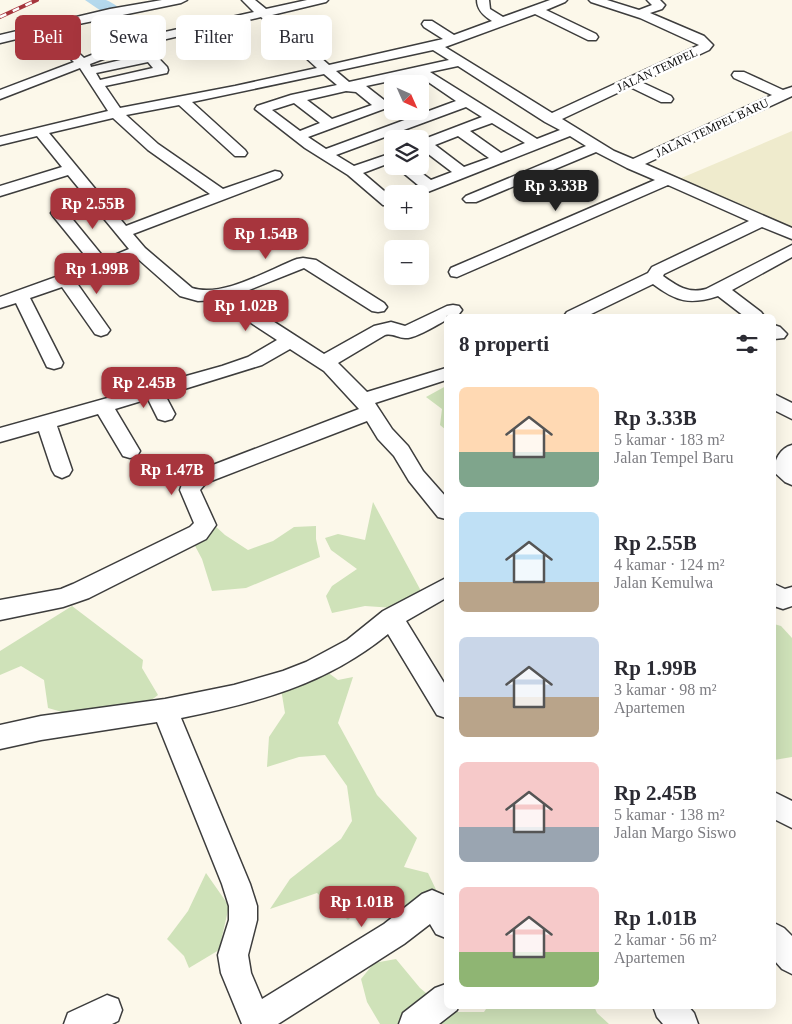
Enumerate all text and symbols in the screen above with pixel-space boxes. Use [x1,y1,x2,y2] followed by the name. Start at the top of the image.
[15,15,81,60] chip: Beli
[91,15,166,60] chip: Sewa
[176,15,251,60] chip: Filter
[261,15,332,60] chip: Baru
[614,45,700,95] street label: JALAN TEMPEL
[384,75,429,120] north arrow
[384,75,429,285] map controls
[653,95,771,160] street label: JALAN TEMPEL BARU
[384,130,429,175] button: layers
[504,170,608,212] pin: Rp 3.33B
[524,177,588,194] text: Rp 3.33B
[384,185,429,230] button: +
[41,188,145,230] pin: Rp 2.55B
[61,195,125,212] text: Rp 2.55B
[214,218,318,260] pin: Rp 1.54B
[234,225,298,242] text: Rp 1.54B
[384,240,429,285] button: −
[45,252,149,295] pin: Rp 1.99B
[65,260,129,277] text: Rp 1.99B
[194,290,298,332] pin: Rp 1.02B
[214,297,278,314] text: Rp 1.02B
[733,330,761,358] icon: filters
[459,332,549,356] text: 8 properti
[92,366,196,409] pin: Rp 2.45B
[112,374,176,391] text: Rp 2.45B
[614,406,697,430] text: Rp 3.33B
[499,407,559,467] icon: home
[614,431,725,448] text: 5 kamar · 183 m²
[614,449,733,466] text: Jalan Tempel Baru
[120,454,224,496] pin: Rp 1.47B
[140,461,204,478] text: Rp 1.47B
[614,531,697,555] text: Rp 2.55B
[499,532,559,592] icon: home
[614,556,725,573] text: 4 kamar · 124 m²
[614,574,713,591] text: Jalan Kemulwa
[614,656,697,680] text: Rp 1.99B
[499,657,559,717] icon: home
[614,681,717,698] text: 3 kamar · 98 m²
[614,699,685,716] text: Apartemen
[614,781,697,805] text: Rp 2.45B
[499,782,559,842] icon: home
[614,806,725,823] text: 5 kamar · 138 m²
[614,824,736,841] text: Jalan Margo Siswo
[310,886,414,928] pin: Rp 1.01B
[330,893,394,910] text: Rp 1.01B
[614,906,697,930] text: Rp 1.01B
[499,907,559,967] icon: home
[614,931,717,948] text: 2 kamar · 56 m²
[614,949,685,966] text: Apartemen

